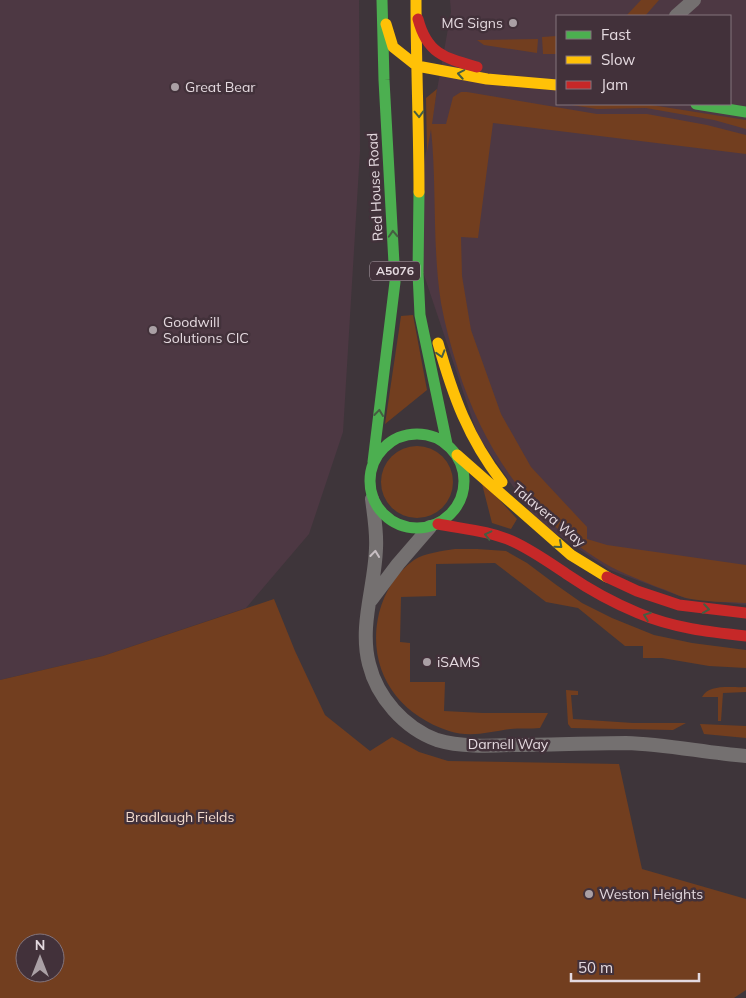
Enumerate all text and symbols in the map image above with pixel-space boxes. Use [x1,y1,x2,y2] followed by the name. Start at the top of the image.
[441,14,503,32] place label: MG Signs
[556,15,731,105] legend
[507,17,519,29] marker: MG Signs
[601,25,631,44] text: Fast
[601,50,635,69] text: Slow
[456,69,465,80] one-way arrow
[601,75,628,94] text: Jam
[185,78,256,96] place label: Great Bear
[169,81,181,93] marker: Great Bear
[414,111,424,119] one-way arrow
[363,132,387,242] street label: Red House Road
[387,230,398,238] one-way arrow
[370,262,420,280] road number: A5076
[163,313,249,347] place label: Goodwill Solutions CIC
[147,324,159,336] marker: Goodwill Solutions CIC
[436,349,446,357] one-way arrow
[373,409,384,417] one-way arrow
[509,479,590,551] street label: Talavera Way
[483,530,492,541] one-way arrow
[554,539,563,548] one-way arrow
[369,550,380,558] one-way arrow
[702,603,710,614] one-way arrow
[643,612,652,622] one-way arrow
[437,653,480,671] place label: iSAMS
[421,656,433,668] marker: iSAMS
[468,735,549,753] street label: Darnell Way
[126,808,235,826] park label: Bradlaugh Fields
[599,885,703,903] place label: Weston Heights
[583,888,595,900] marker: Weston Heights
[15,933,65,983] north arrow
[35,936,45,954] text: N
[571,950,698,982] scale bar
[578,958,613,977] text: 50 m

